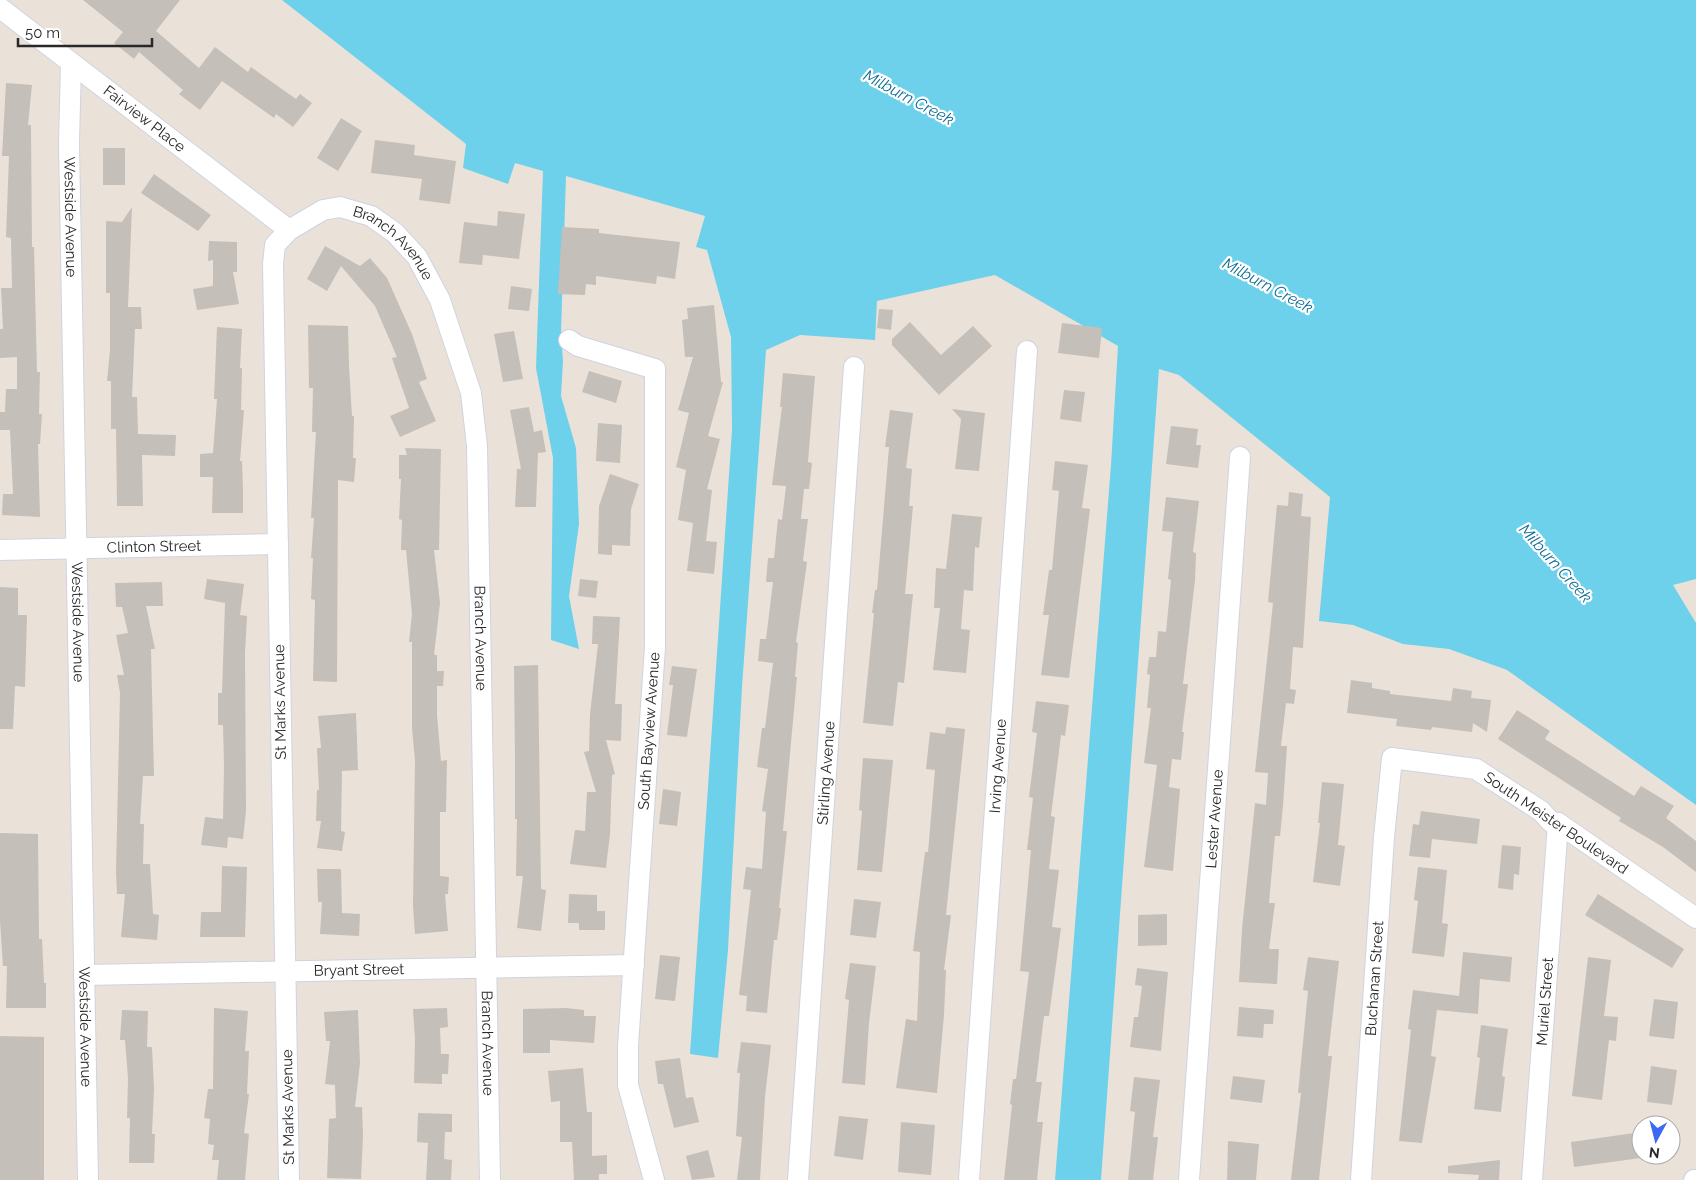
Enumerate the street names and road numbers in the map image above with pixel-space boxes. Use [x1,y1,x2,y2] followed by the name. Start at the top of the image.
[100,82,189,156] street label: Fairview Place
[60,157,80,278] street label: Westside Avenue
[351,202,437,283] street label: Branch Avenue
[107,537,201,557] street label: Clinton Street
[68,561,88,683] street label: Westside Avenue
[470,585,490,691] street label: Branch Avenue
[270,644,290,760] street label: St Marks Avenue
[635,651,664,811] street label: South Bayview Avenue
[986,718,1010,814] street label: Irving Avenue
[813,720,839,825] street label: Stirling Avenue
[1480,768,1632,878] street label: South Meister Boulevard
[1202,769,1227,869] street label: Lester Avenue
[1362,920,1387,1037] street label: Buchanan Street
[1533,957,1557,1046] street label: Muriel Street
[314,960,404,980] street label: Bryant Street
[75,966,95,1087] street label: Westside Avenue
[478,990,498,1096] street label: Branch Avenue
[278,1049,298,1165] street label: St Marks Avenue

